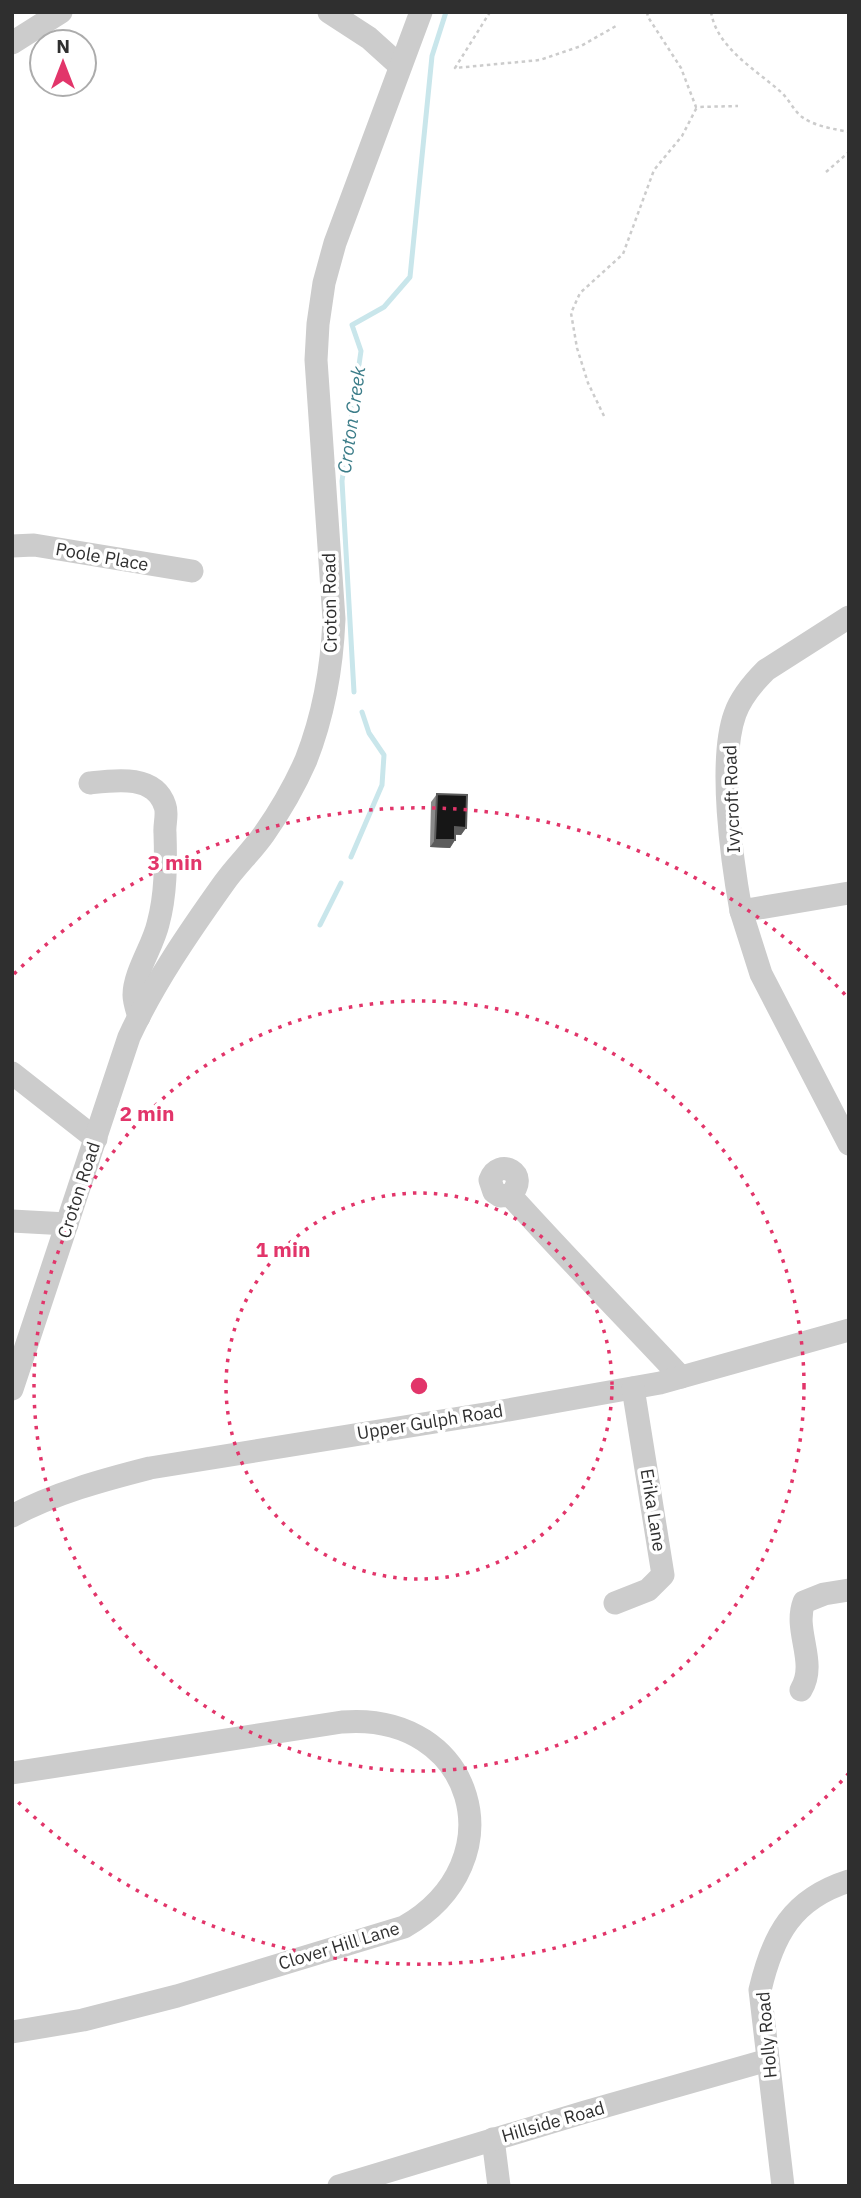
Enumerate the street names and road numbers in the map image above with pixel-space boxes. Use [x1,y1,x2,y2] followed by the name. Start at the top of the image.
[54,537,150,576] street label: Poole Place
[317,553,342,653] street label: Croton Road
[718,745,745,854] street label: Ivycroft Road
[52,1139,105,1241] street label: Croton Road
[355,1399,505,1444] street label: Upper Gulph Road
[636,1467,671,1553] street label: Erika Lane
[276,1916,402,1975] street label: Clover Hill Lane
[751,1991,782,2079] street label: Holly Road
[499,2096,607,2147] street label: Hillside Road

